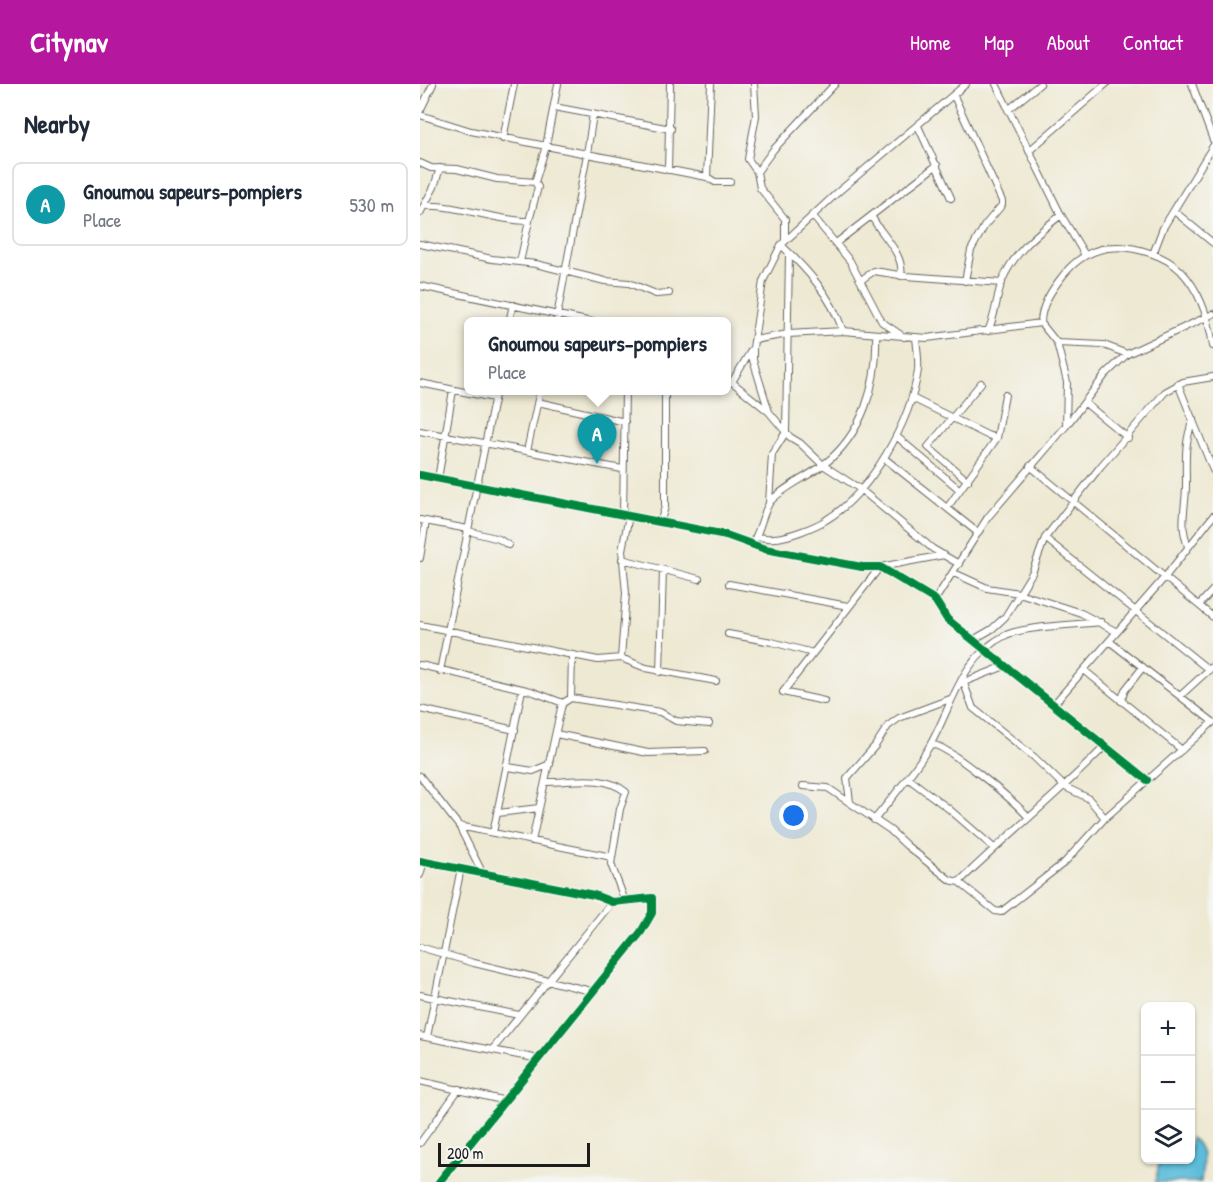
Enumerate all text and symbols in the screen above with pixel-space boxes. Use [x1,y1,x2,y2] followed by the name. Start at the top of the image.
[30,23,108,61] text: Citynav
[910,28,951,57] text: Home
[984,28,1014,57] text: Map
[1047,28,1090,57] text: About
[1123,28,1183,57] text: Contact
[24,106,90,141] text: Nearby
[83,176,302,206] text: Gnoumou sapeurs-pompiers
[41,191,50,218] text: A
[349,191,394,218] text: 530 m
[83,206,122,233] text: Place
[464,317,731,395] popup
[488,328,707,358] text: Gnoumou sapeurs-pompiers
[488,358,526,385] text: Place
[578,414,616,464] pin: A
[779,801,808,830] your location
[1141,1002,1195,1164] map controls
[1141,1002,1195,1056] button: +
[1141,1056,1195,1110] button: −
[1141,1110,1195,1164] button: layers
[438,1140,590,1168] scale bar
[447,1142,483,1164] text: 200 m

